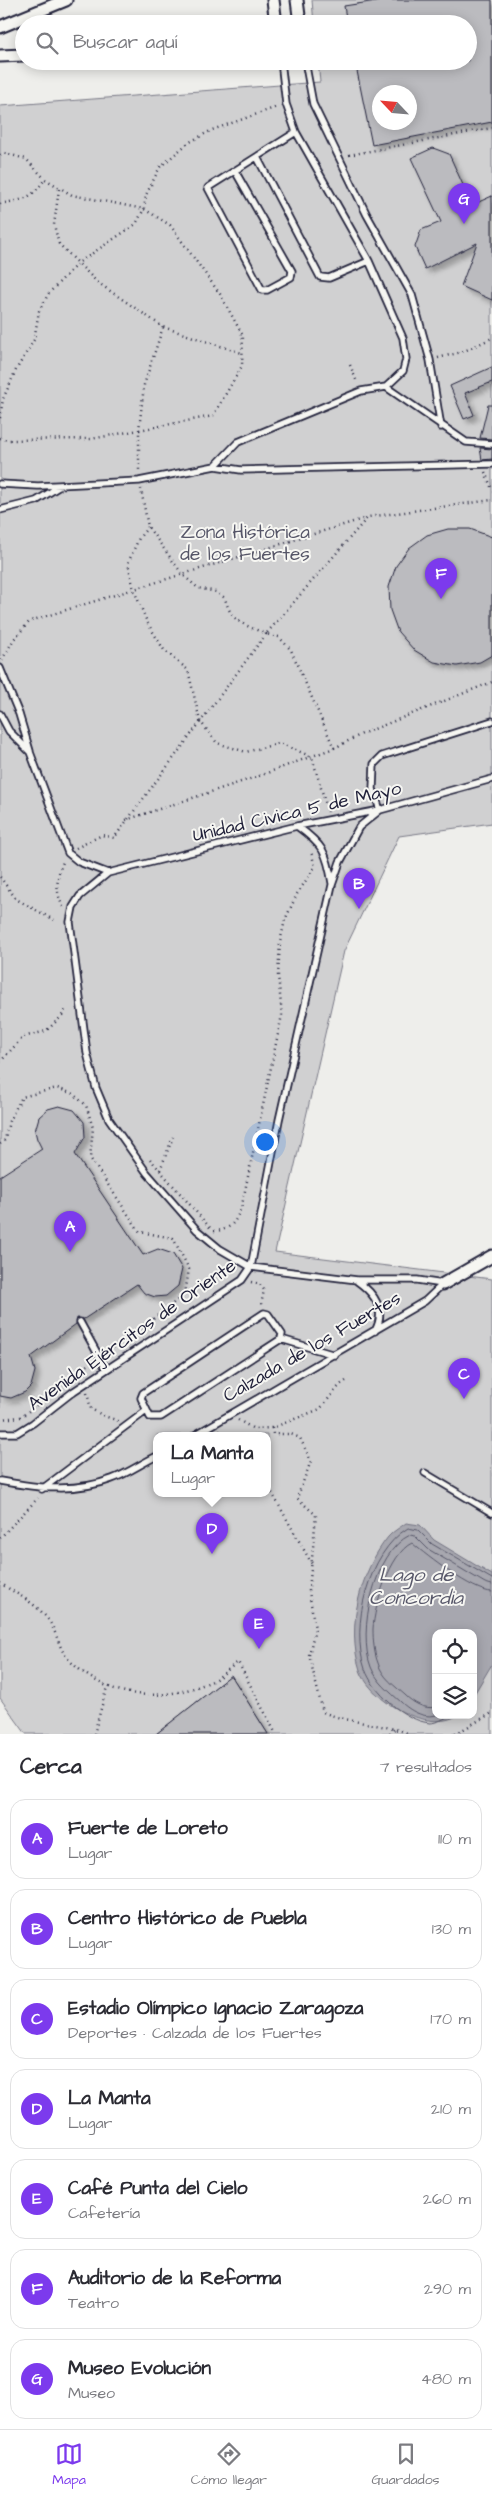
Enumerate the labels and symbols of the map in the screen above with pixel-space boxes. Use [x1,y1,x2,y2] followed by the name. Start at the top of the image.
[372,85,417,130] north arrow
[448,183,480,224] pin: G
[180,519,310,568] park label: Zona Histórica de los Fuertes
[425,558,457,599] pin: F
[190,775,405,850] street label: Unidad Civica 5 de Mayo
[343,868,375,909] pin: B
[252,1129,278,1155] your location
[54,1211,86,1252] pin: A
[22,1253,242,1417] street label: Avenida Ejércitos de Oriente
[218,1285,406,1409] street label: Calzada de los Fuertes
[448,1358,480,1399] pin: C
[196,1513,228,1554] pin: D
[369,1561,464,1612] water label: Lago de Concordia
[243,1608,275,1649] pin: E

